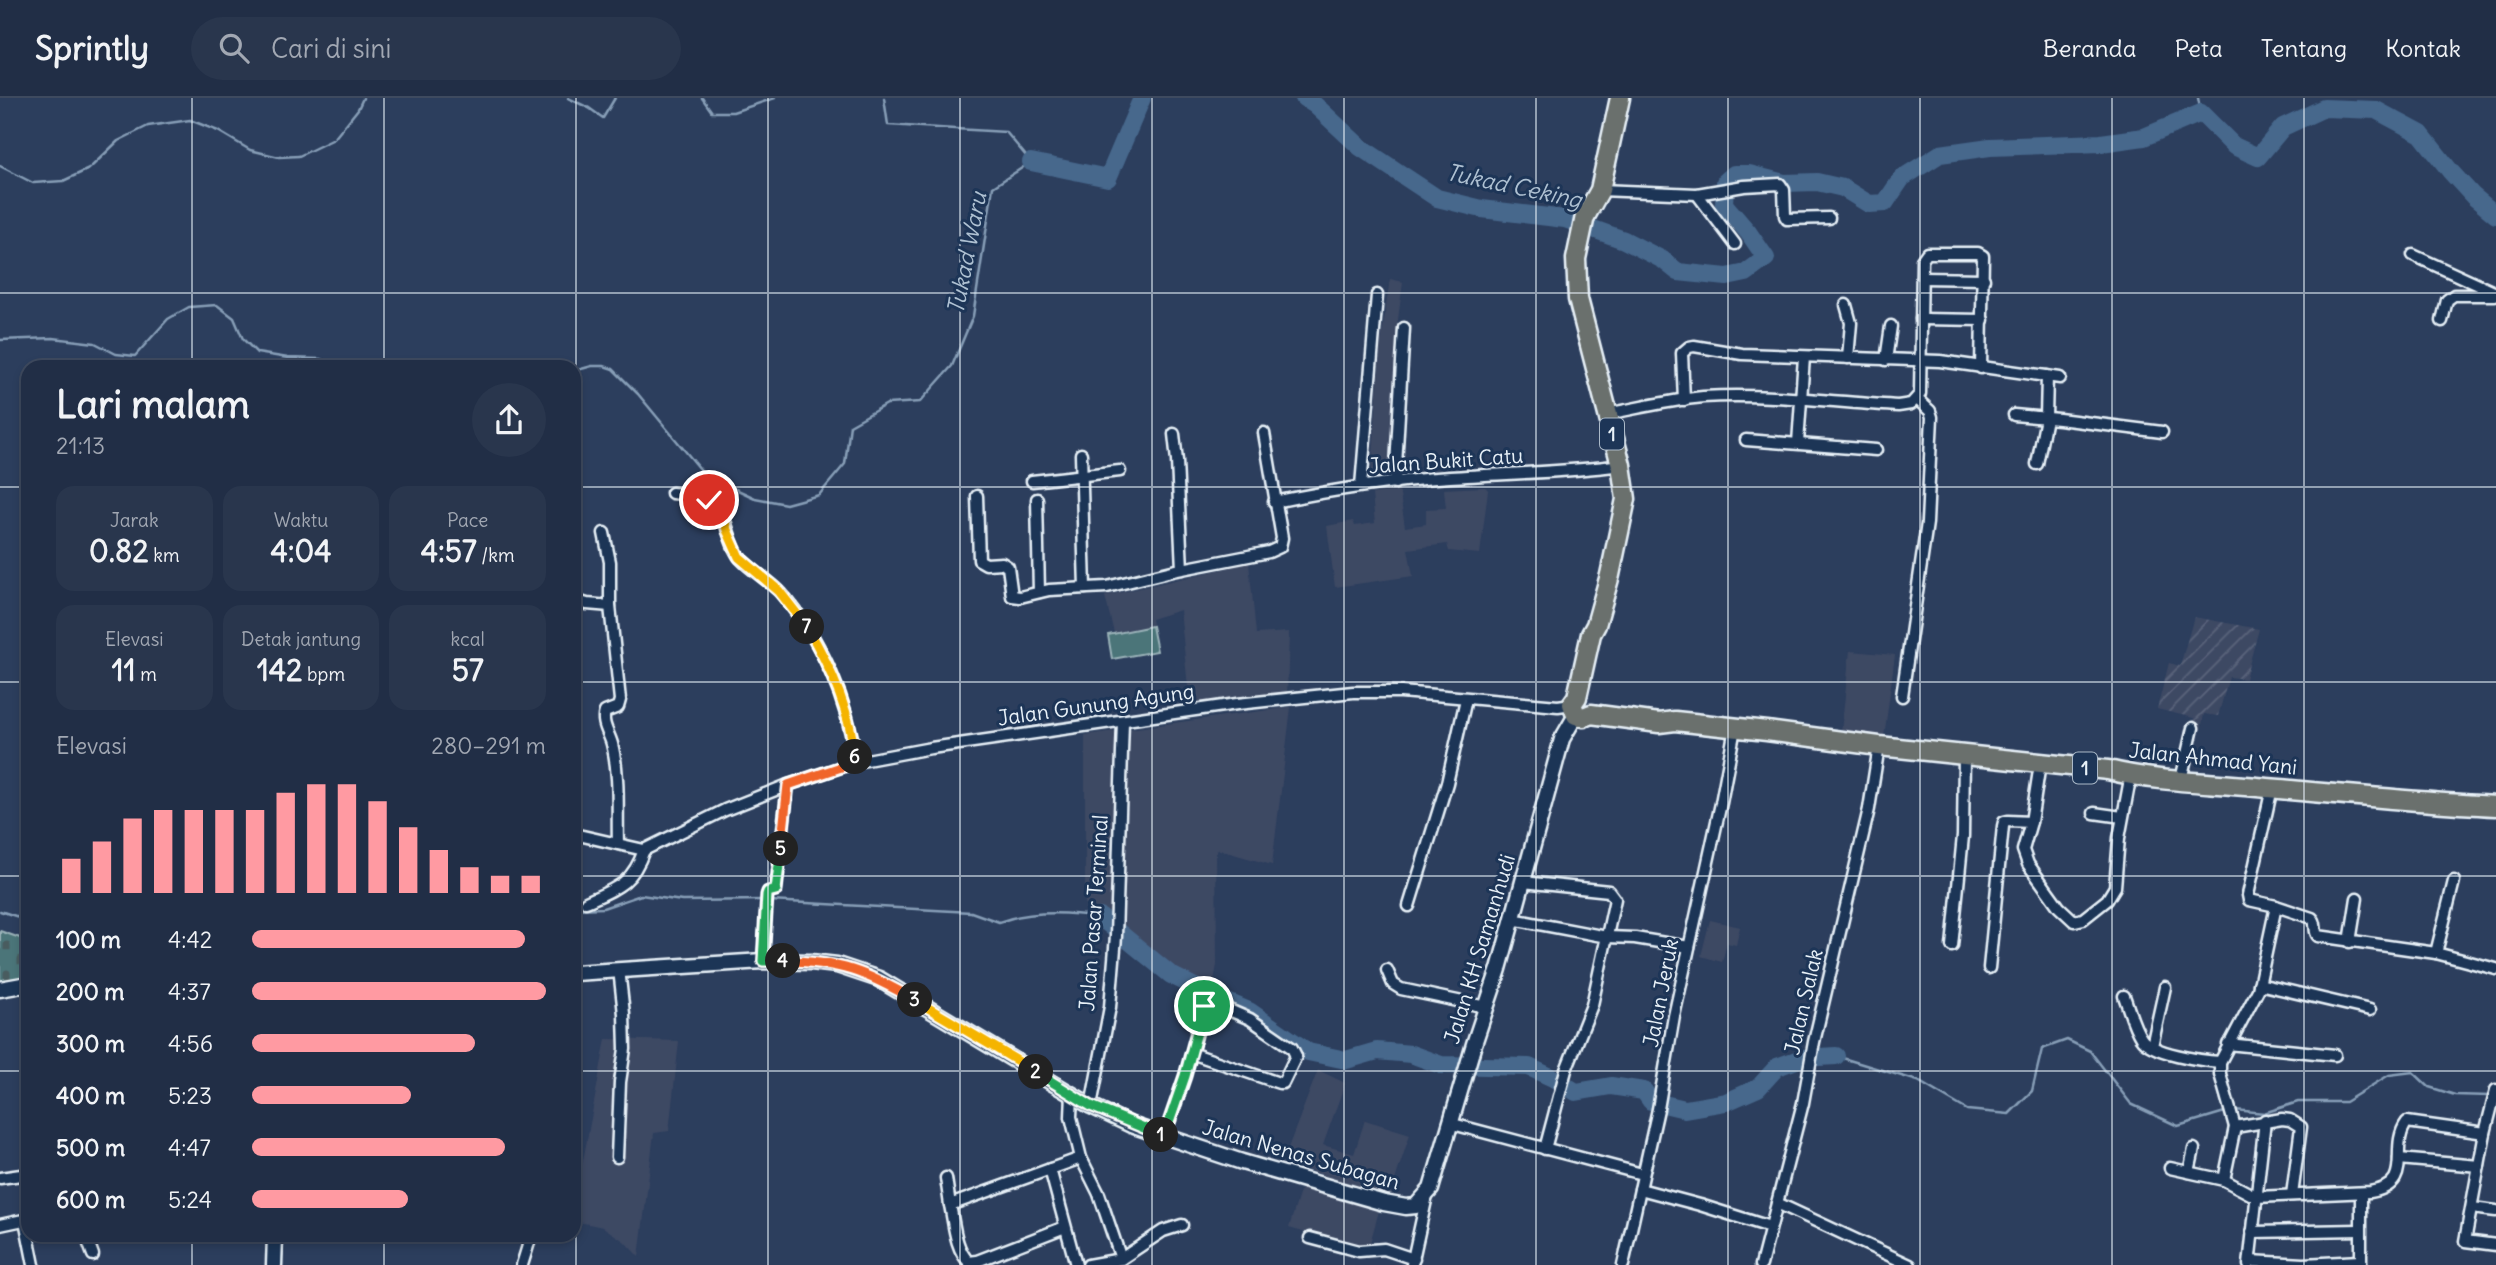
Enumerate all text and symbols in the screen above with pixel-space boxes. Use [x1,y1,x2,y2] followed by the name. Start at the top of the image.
[191,17,681,80] search box
[35,27,149,69] text: Sprintly
[215,29,253,67] icon: search
[271,32,391,65] text: Cari di sini
[2043,33,2136,63] text: Beranda
[2174,33,2223,63] text: Peta
[2261,33,2347,63] text: Tentang
[2385,33,2461,63] text: Kontak
[1444,157,1586,214] water label: Tukad Ceking
[940,188,993,316] water label: Tukad Waru
[56,381,250,428] text: Lari malam
[472,383,546,457] button: share
[1600,418,1624,450] road number: 1
[56,431,105,460] text: 21:13
[1368,442,1524,479] street label: Jalan Bukit Catu
[679,470,739,530] pin
[690,481,728,519] icon: check
[110,508,159,532] text: Jarak
[274,508,328,532] text: Waktu
[447,508,488,532] text: Pace
[89,532,149,570] text: 0.82
[270,532,332,570] text: 4:04
[421,532,477,570] text: 4:57
[149,543,180,567] text: km
[477,543,515,567] text: /km
[790,610,824,644] pin: 7
[802,614,811,638] text: 7
[105,627,164,651] text: Elevasi
[241,627,361,651] text: Detak jantung
[451,627,485,651] text: kcal
[112,651,136,689] text: 11
[257,651,303,689] text: 142
[452,651,484,689] text: 57
[136,662,157,686] text: m
[303,662,345,686] text: bpm
[996,677,1196,732] street label: Jalan Gunung Agung
[56,731,127,760] text: Elevasi
[431,731,546,760] text: 280–291 m
[2128,736,2298,781] street label: Jalan Ahmad Yani
[838,740,872,774] pin: 6
[849,744,860,768] text: 6
[2073,752,2097,783] road number: 1
[1073,814,1114,1012] street label: Jalan Pasar Terminal
[764,832,798,866] pin: 5
[775,836,786,860] text: 5
[1438,851,1521,1047] street label: Jalan KH Samanhudi
[56,925,121,954] text: 100 m
[168,925,212,954] text: 4:42
[1637,936,1684,1049] street label: Jalan Jeruk
[766,944,800,978] pin: 4
[1778,946,1829,1057] street label: Jalan Salak
[777,948,788,972] text: 4
[1174,976,1234,1036] pin
[56,977,125,1006] text: 200 m
[168,977,211,1006] text: 4:37
[898,982,932,1018] pin: 3
[909,987,920,1011] text: 3
[1185,987,1223,1025] icon: arrive
[56,1029,125,1058] text: 300 m
[168,1029,213,1058] text: 4:56
[1018,1054,1054,1090] pin: 2
[1030,1059,1041,1083] text: 2
[56,1081,125,1110] text: 400 m
[168,1081,212,1110] text: 5:23
[1199,1113,1403,1196] street label: Jalan Nenas Subagan
[1144,1118,1178,1152] pin: 1
[1157,1122,1164,1146] text: 1
[56,1133,125,1162] text: 500 m
[168,1133,211,1162] text: 4:47
[56,1185,125,1214] text: 600 m
[168,1185,212,1214] text: 5:24

